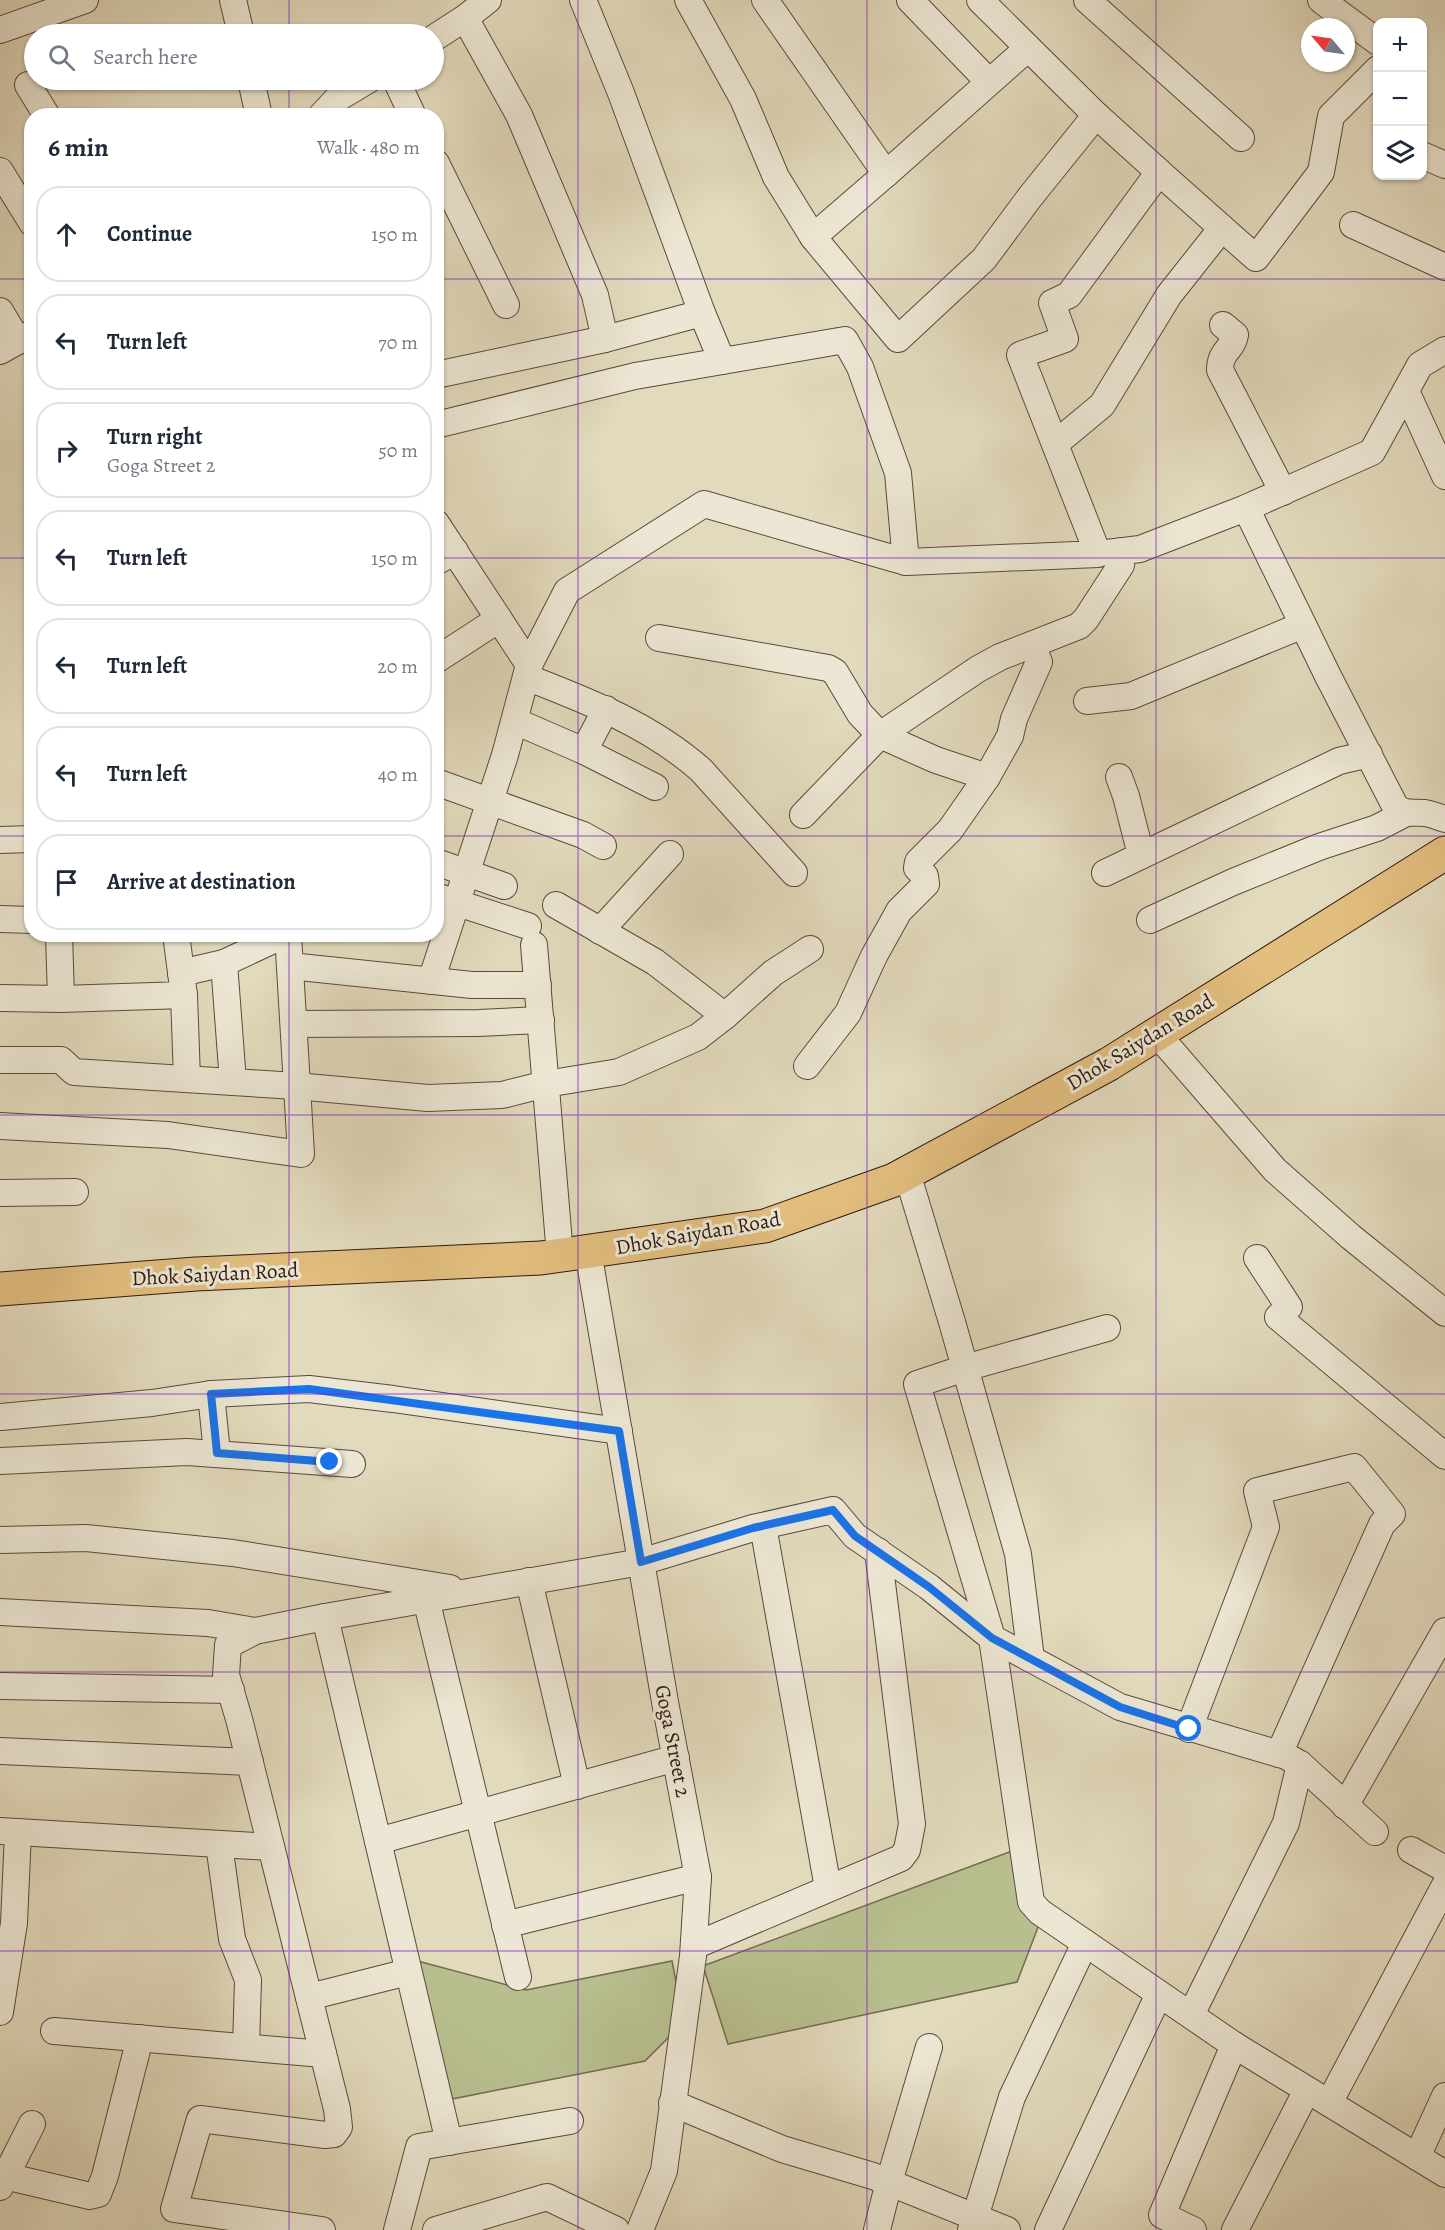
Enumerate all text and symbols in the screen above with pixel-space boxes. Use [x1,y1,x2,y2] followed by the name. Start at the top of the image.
[1301,18,1355,72] north arrow
[1373,18,1427,180] map controls
[1373,18,1427,72] button: +
[24,24,444,90] search box
[45,41,78,74] icon: search
[93,42,198,72] text: Search here
[1373,72,1427,126] button: −
[1373,126,1427,180] button: layers
[48,130,109,165] text: 6 min
[317,134,420,161] text: Walk · 480 m
[50,218,83,251] icon: ahead
[107,219,192,249] text: Continue
[371,221,418,248] text: 150 m
[50,326,83,359] icon: left
[107,327,187,357] text: Turn left
[378,329,418,356] text: 70 m
[107,422,203,452] text: Turn right
[50,434,83,467] icon: right
[378,437,418,464] text: 50 m
[107,452,216,479] text: Goga Street 2
[50,542,83,575] icon: left
[107,543,187,573] text: Turn left
[371,545,418,572] text: 150 m
[50,650,83,683] icon: left
[107,651,187,681] text: Turn left
[377,653,418,680] text: 20 m
[50,758,83,791] icon: left
[107,759,187,789] text: Turn left
[378,761,418,788] text: 40 m
[50,866,83,899] icon: arrive
[107,867,296,897] text: Arrive at destination
[1061,987,1219,1097] street label: Dhok Saiydan Road
[613,1205,783,1261] street label: Dhok Saiydan Road
[131,1256,300,1292] street label: Dhok Saiydan Road
[316,1448,342,1474] route end
[648,1682,698,1800] street label: Goga Street 2
[1175,1715,1201,1741] route start

